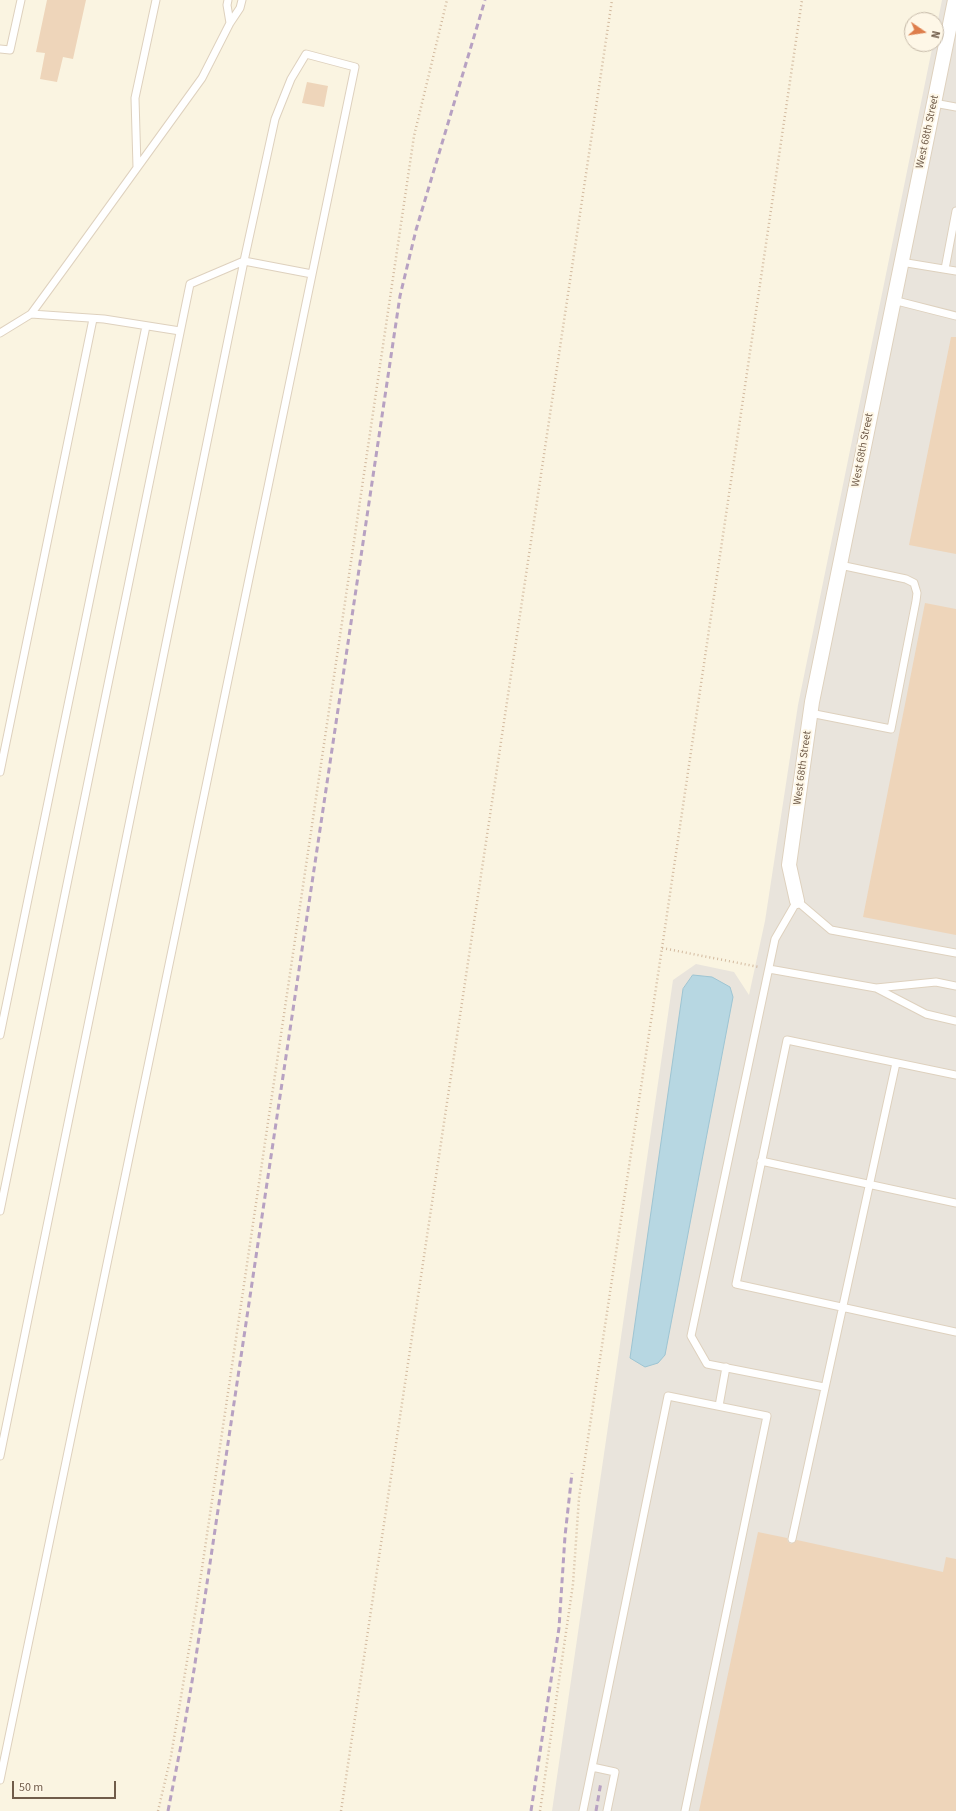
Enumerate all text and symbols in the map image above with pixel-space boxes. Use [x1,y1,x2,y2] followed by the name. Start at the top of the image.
[904,12,944,52] north arrow
[927,29,943,40] text: N
[914,94,942,170] street label: West 68th Street
[849,412,877,488] street label: West 68th Street
[791,730,815,806] street label: West 68th Street
[14,1773,118,1799] scale bar
[19,1779,43,1796] text: 50 m

